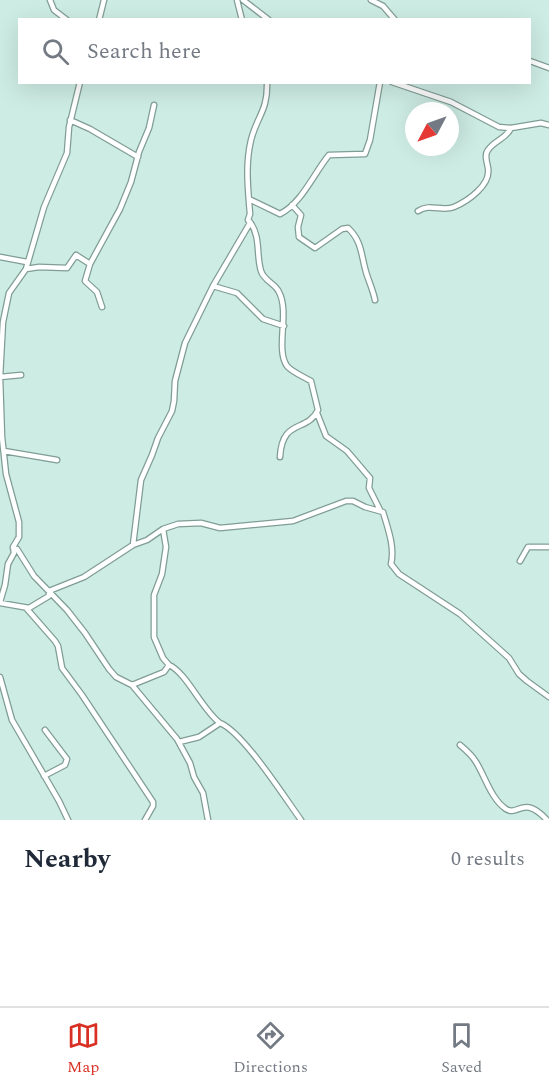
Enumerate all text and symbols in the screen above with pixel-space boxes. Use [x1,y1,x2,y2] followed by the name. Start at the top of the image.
[18,18,531,84] search box
[39,35,72,68] icon: search
[87,35,201,68] text: Search here
[405,102,459,156] north arrow
[24,839,110,879] text: Nearby
[451,844,525,874] text: 0 results
[67,1019,100,1079] tab: Map
[233,1019,308,1079] tab: Directions
[441,1019,482,1079] tab: Saved

